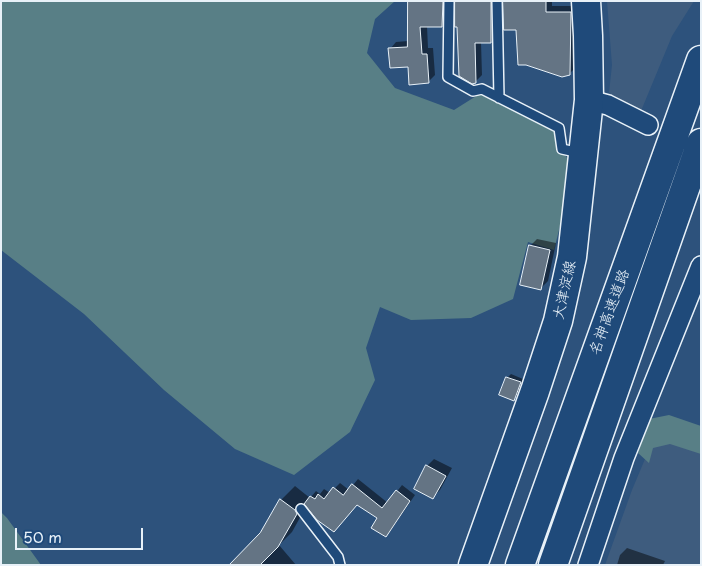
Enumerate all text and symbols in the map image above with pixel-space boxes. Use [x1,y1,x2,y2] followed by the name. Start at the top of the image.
[550,259,580,321] street label: 大津淀線
[586,267,634,357] street label: 名神高速道路
[18,518,145,550] scale bar
[23,525,62,548] text: 50 m

